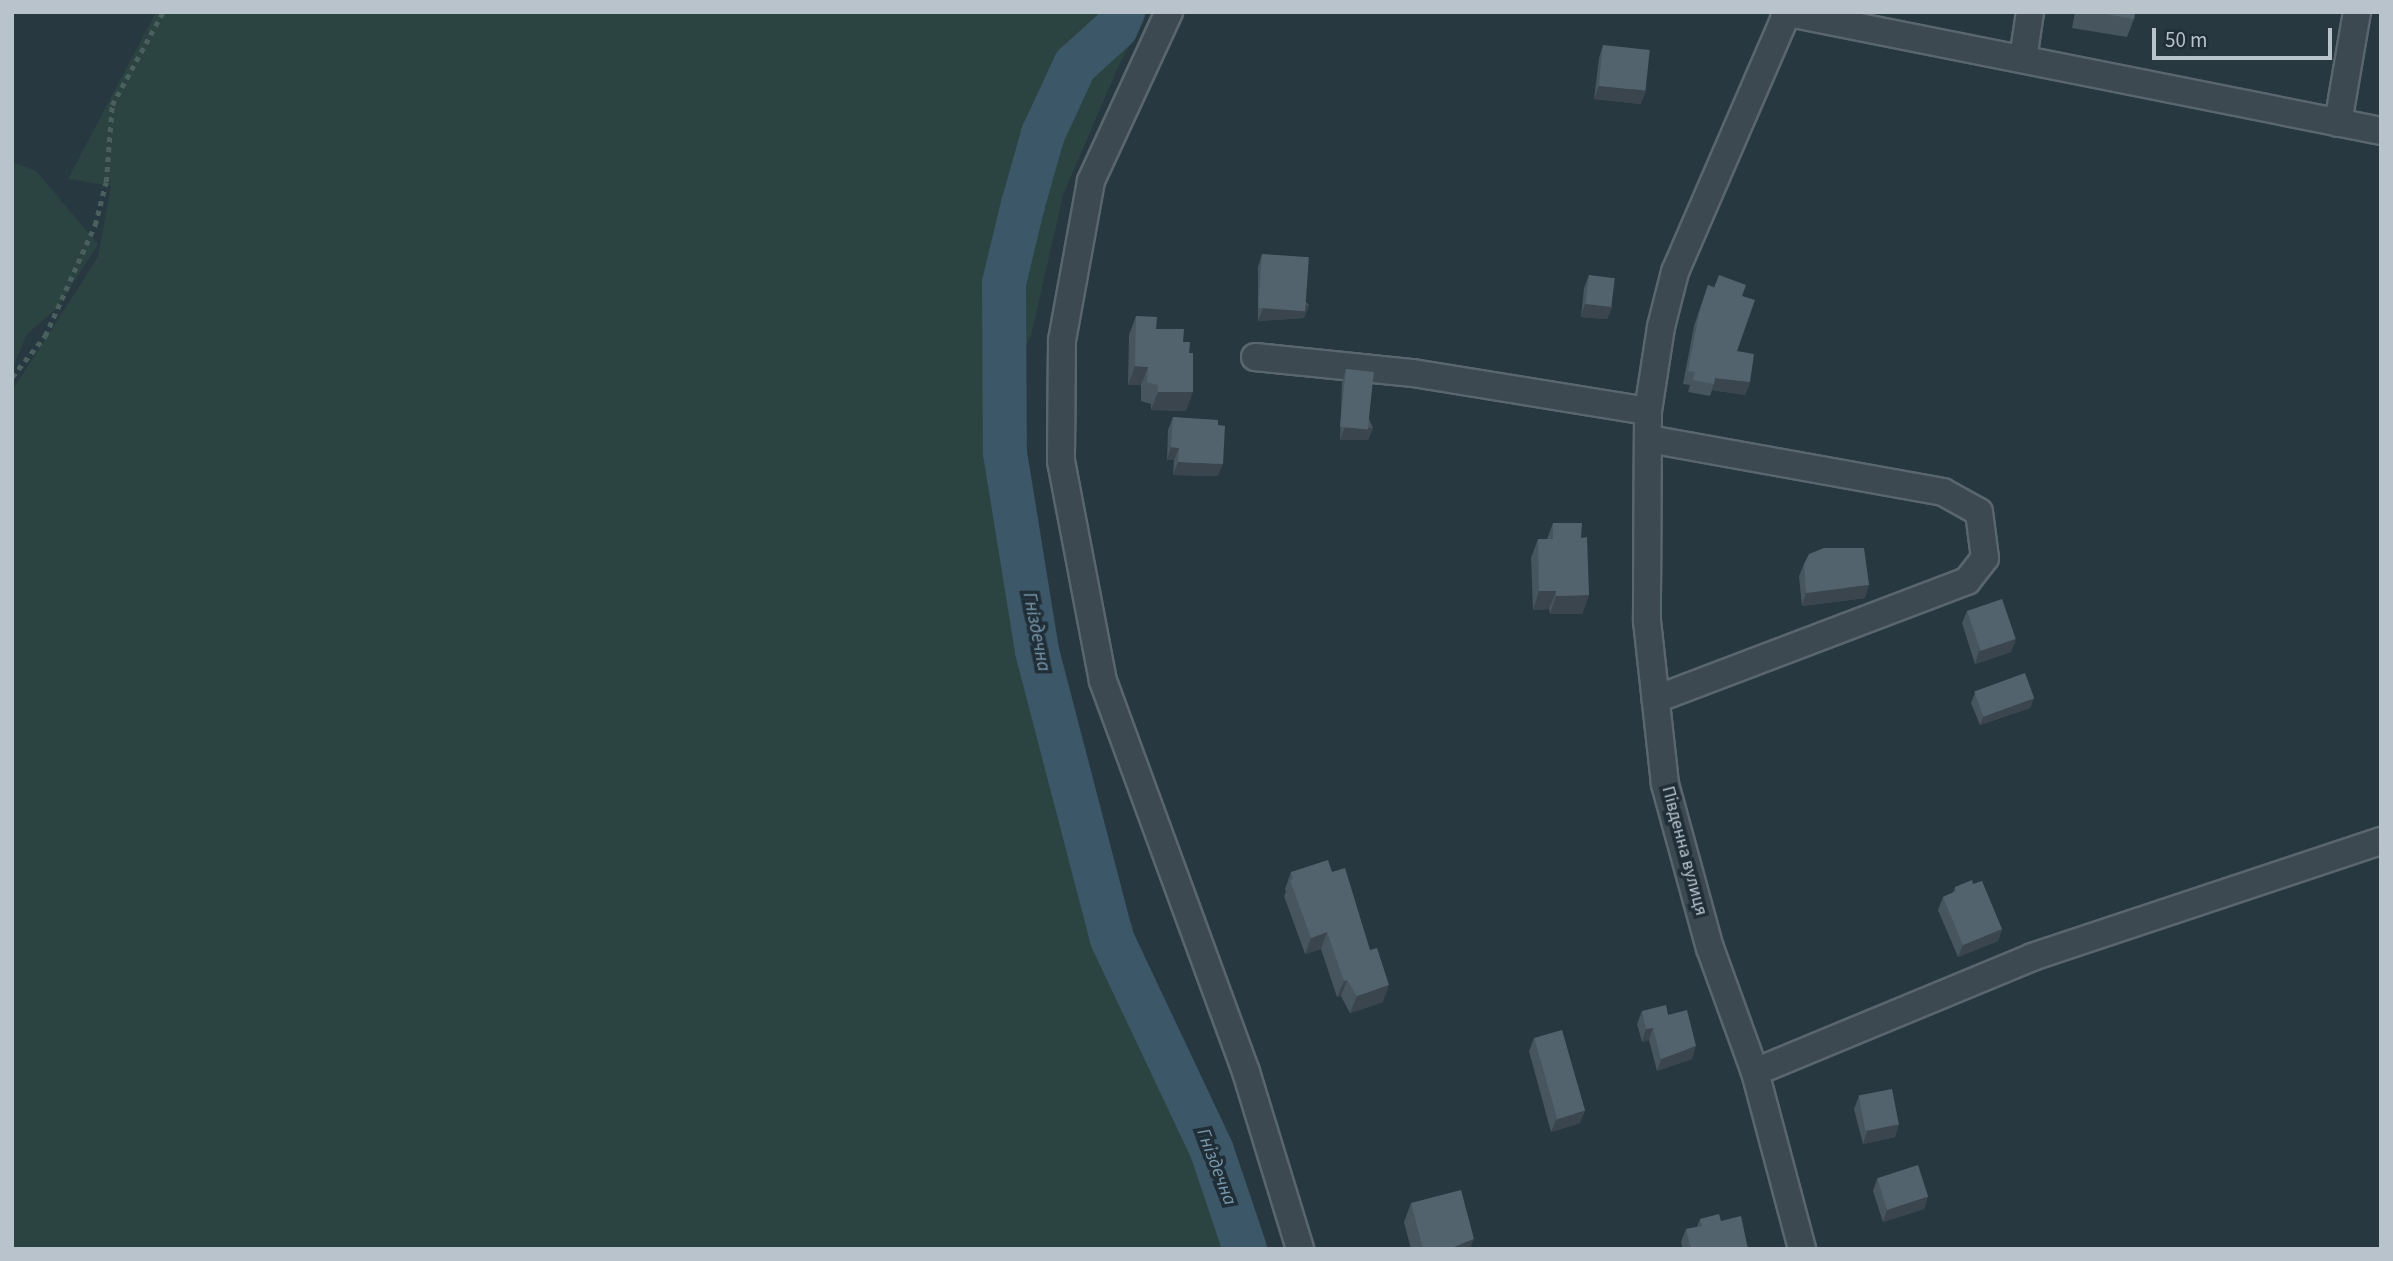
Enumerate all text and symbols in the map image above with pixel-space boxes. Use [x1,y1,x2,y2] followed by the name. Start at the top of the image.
[2155,14,2335,58] scale bar
[2165,25,2207,55] text: 50 m
[1017,590,1055,674] water label: Гніздечна
[1656,784,1712,918] street label: Південна вулиця
[1191,1125,1241,1209] water label: Гніздечна

